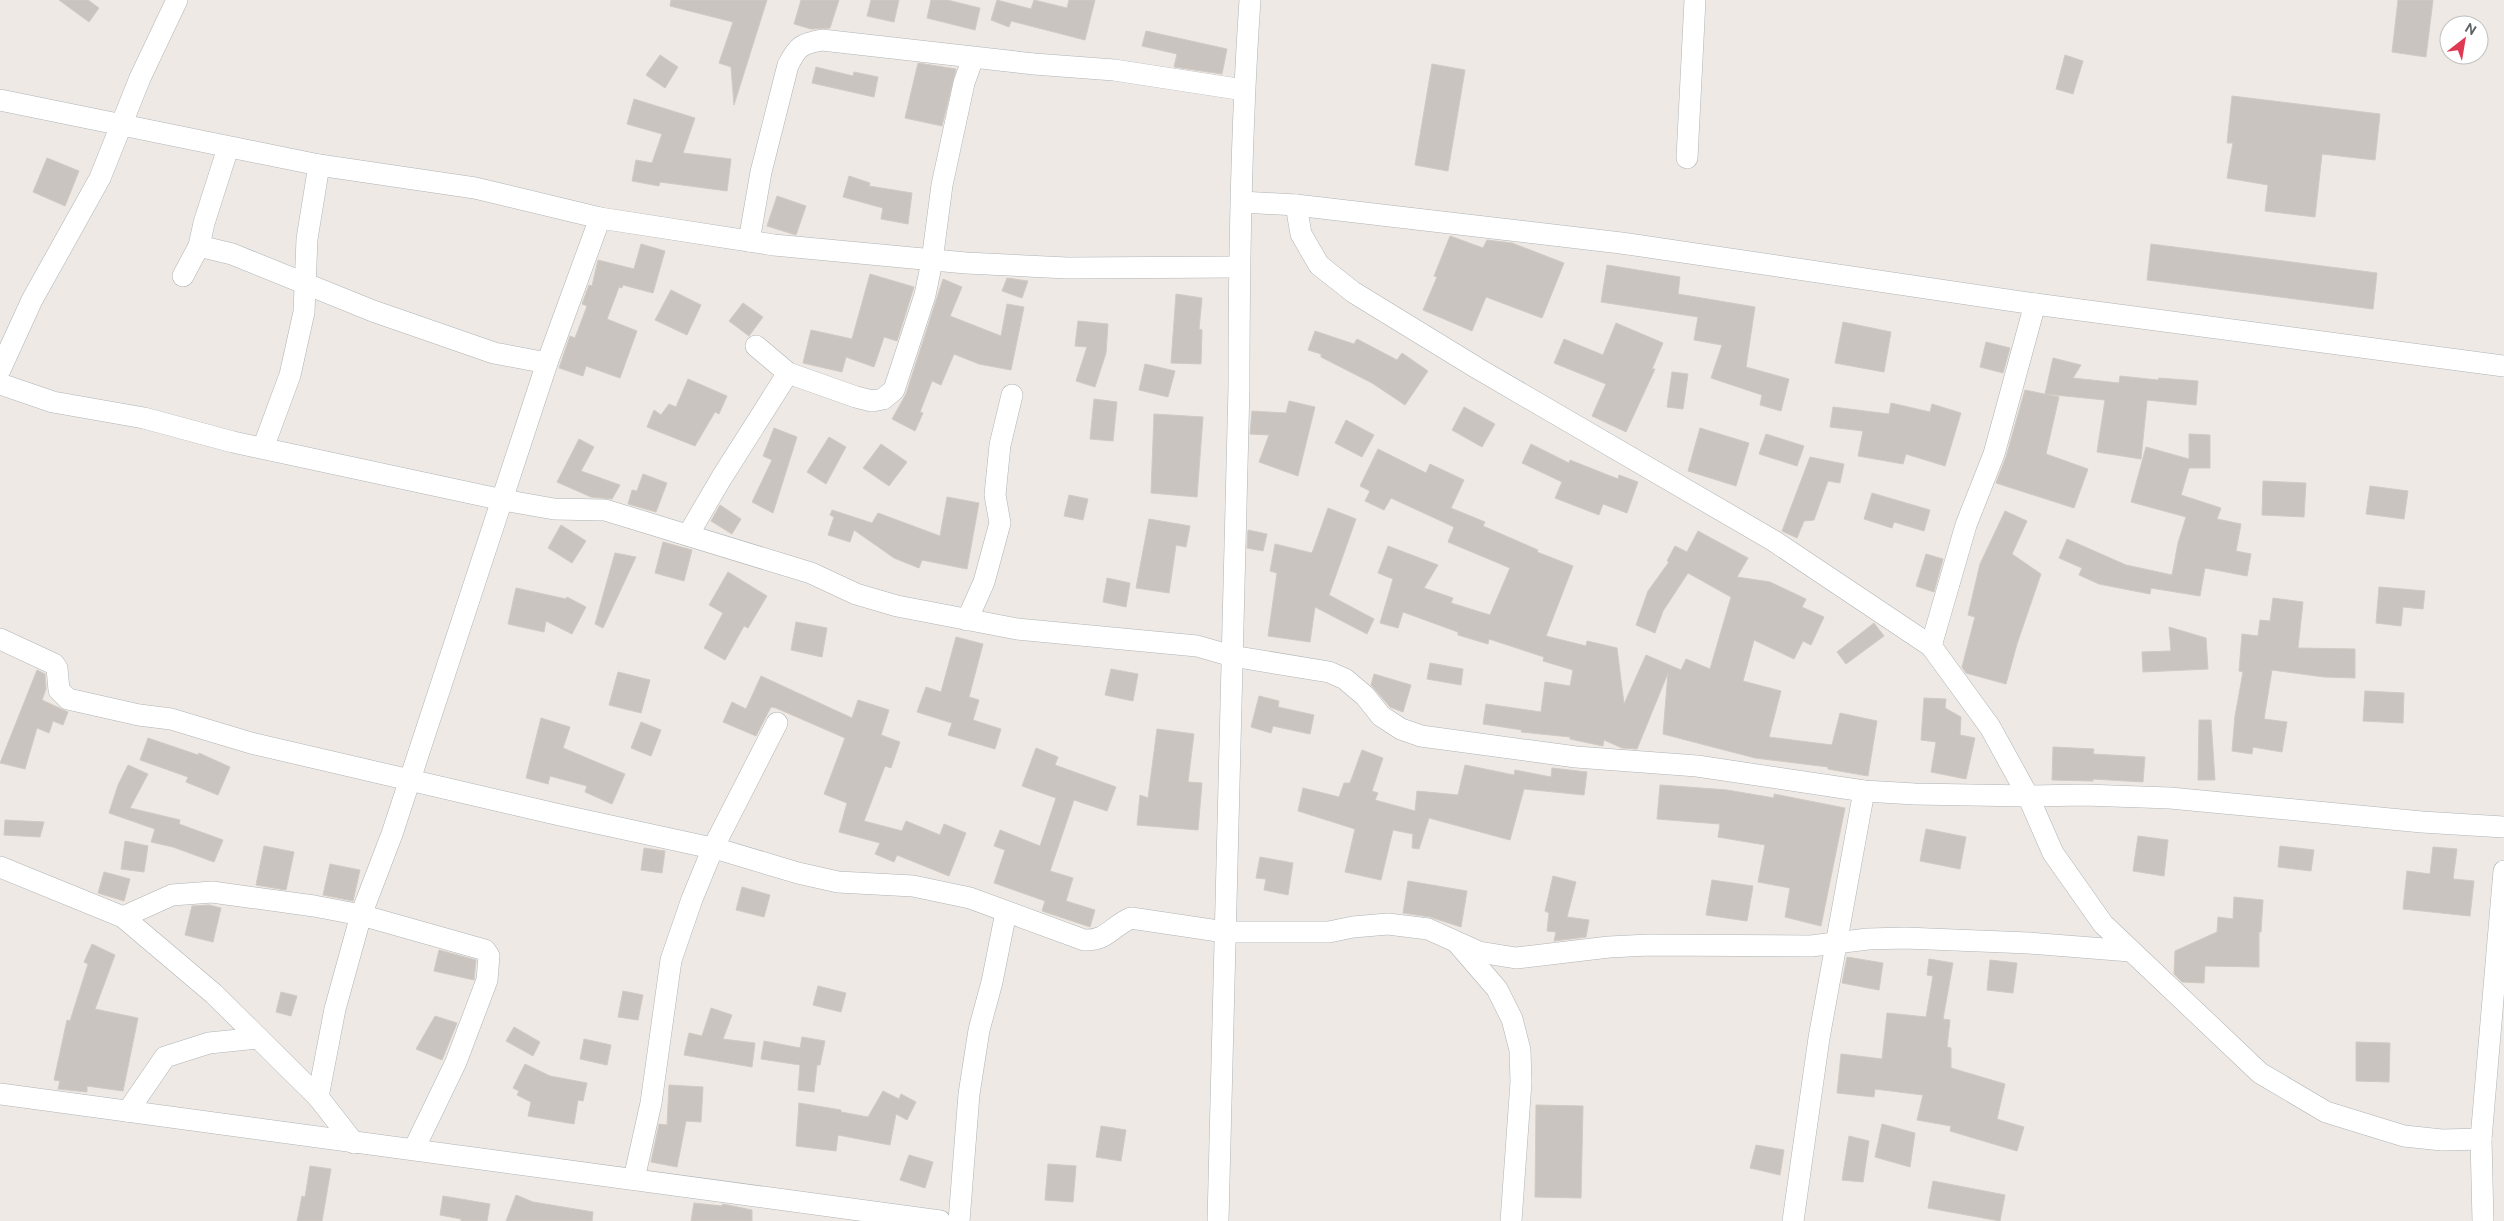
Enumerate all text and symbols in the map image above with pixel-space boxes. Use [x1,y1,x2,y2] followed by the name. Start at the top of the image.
[2439,15,2489,65] north arrow
[2462,19,2479,38] text: N

